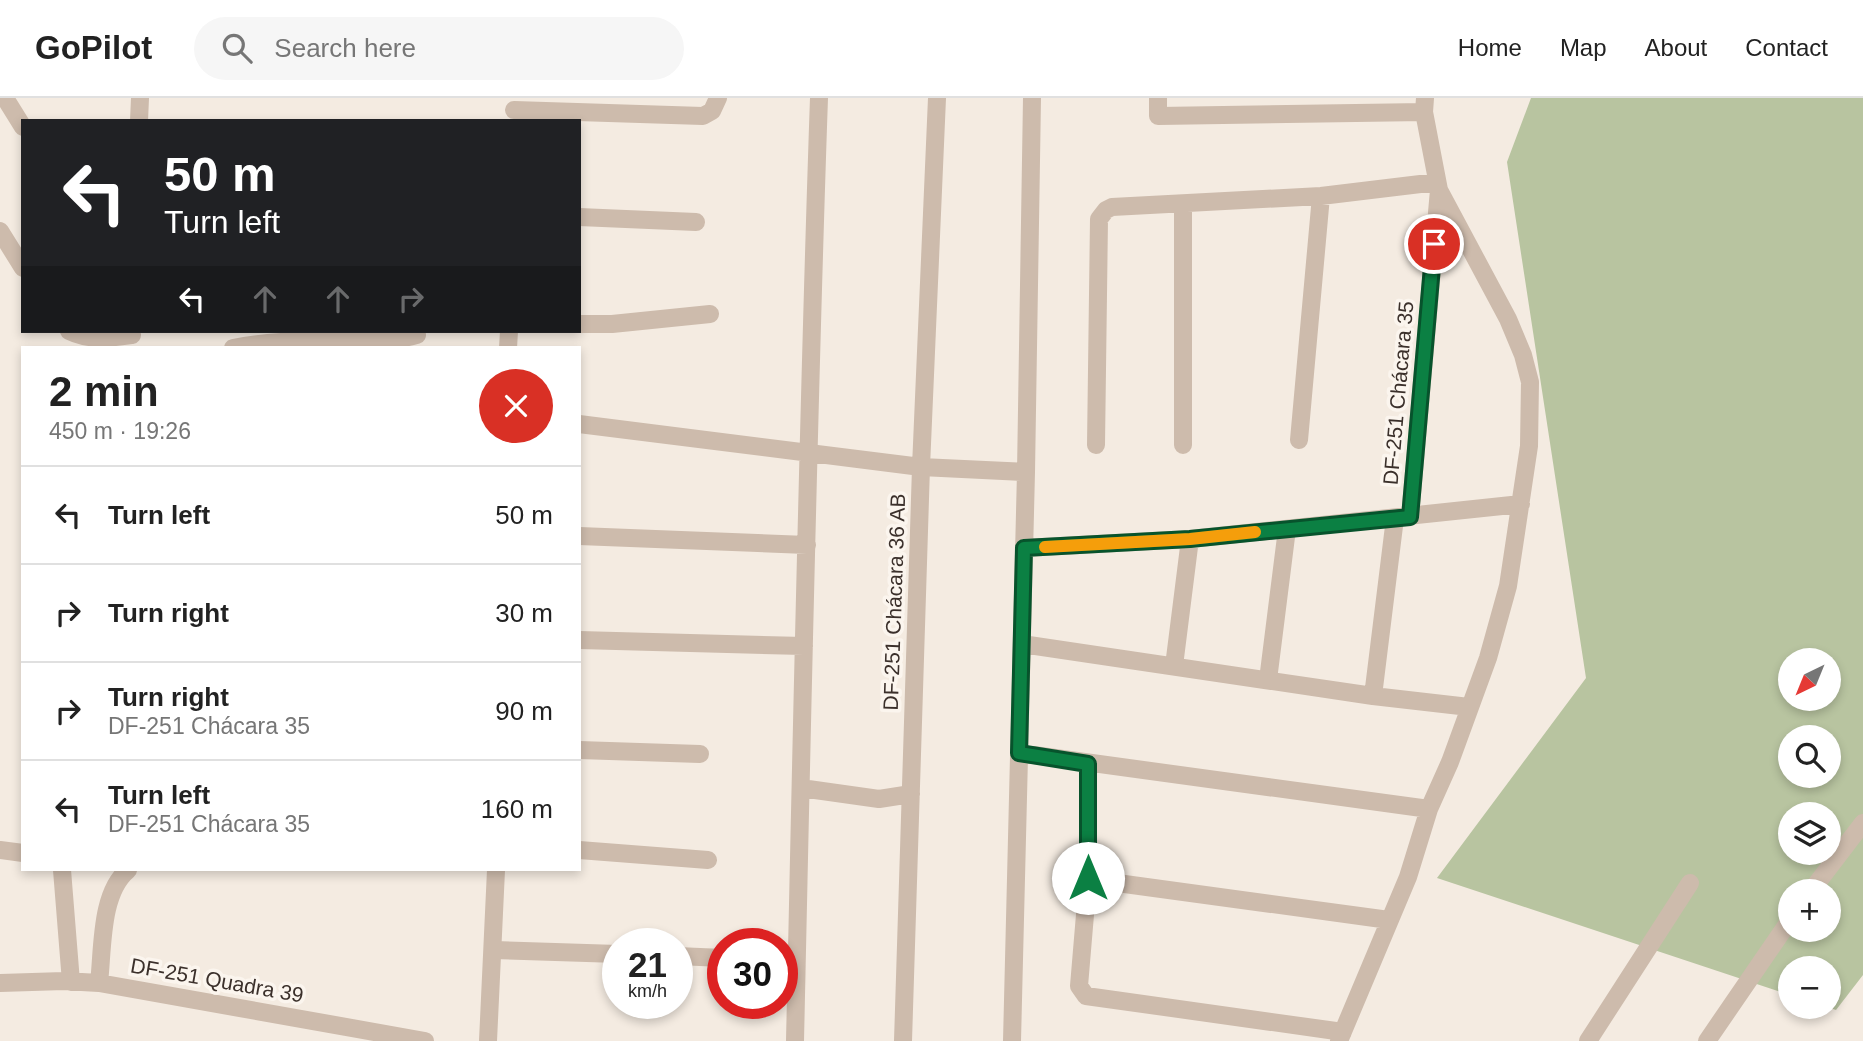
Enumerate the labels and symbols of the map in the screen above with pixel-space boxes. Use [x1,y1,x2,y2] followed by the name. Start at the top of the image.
[1404,214,1464,274] pin
[1379,300,1417,486] street label: DF-251 Chácara 35
[879,493,909,711] street label: DF-251 Chácara 36 AB
[1778,648,1841,710] north arrow
[1051,841,1125,915] position arrow
[707,928,798,1019] speed limit sign: 30
[129,953,305,1007] street label: DF-251 Quadra 39

